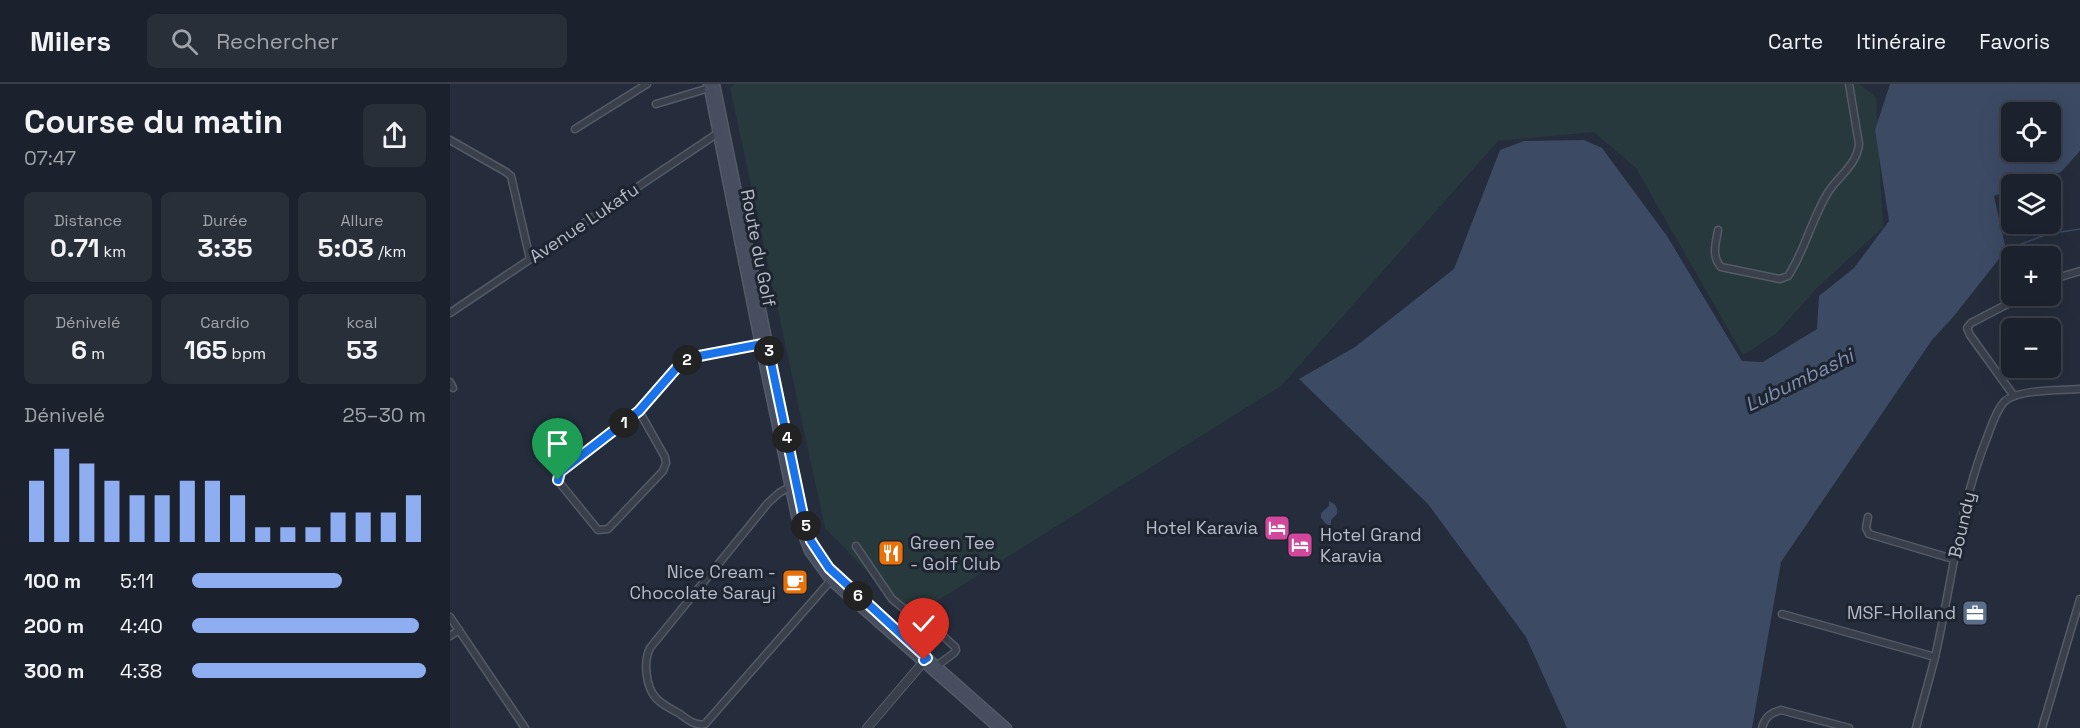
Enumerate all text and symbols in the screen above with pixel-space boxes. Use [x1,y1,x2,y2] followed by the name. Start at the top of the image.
[147,14,567,68] search box
[30,23,111,59] text: Milers
[168,25,201,58] icon: search
[216,27,339,55] text: Rechercher
[1768,28,1823,55] text: Carte
[1856,28,1946,55] text: Itinéraire
[1979,28,2050,55] text: Favoris
[24,101,283,143] text: Course du matin
[2001,102,2061,378] map controls
[2001,102,2061,162] button: locate
[363,104,426,167] button: share
[24,145,76,171] text: 07:47
[2001,174,2061,234] button: layers
[525,177,643,268] street label: Avenue Lukafu
[736,187,781,309] street label: Route du Golf
[54,210,122,231] text: Distance
[202,210,248,231] text: Durée
[341,210,383,231] text: Allure
[50,231,99,265] text: 0.71
[198,231,252,265] text: 3:35
[318,231,374,265] text: 5:03
[99,241,126,262] text: km
[374,241,406,262] text: /km
[2001,246,2061,306] button: +
[56,312,120,333] text: Dénivelé
[200,312,250,333] text: Cardio
[347,312,377,333] text: kcal
[2001,318,2061,378] button: −
[71,333,87,367] text: 6
[184,333,227,367] text: 165
[346,333,378,367] text: 53
[754,336,784,366] pin: 3
[764,340,774,361] text: 3
[1741,342,1859,417] water label: Lubumbashi
[87,343,105,364] text: m
[227,343,266,364] text: bpm
[672,345,702,375] pin: 2
[682,349,692,370] text: 2
[24,402,105,428] text: Dénivelé
[343,402,426,428] text: 25–30 m
[609,408,639,438] pin: 1
[620,412,628,433] text: 1
[532,418,583,480] pin
[772,423,802,453] pin: 4
[541,427,574,460] icon: arrive
[782,427,792,448] text: 4
[1943,489,1980,560] street label: Boundy
[791,511,821,541] pin: 5
[1262,513,1292,543] hotel icon: Hotel Karavia
[801,515,811,536] text: 5
[1146,516,1258,539] place label: Hotel Karavia
[1320,523,1422,567] place label: Hotel Grand Karavia
[1285,530,1315,560] hotel icon: Hotel Grand Karavia
[910,531,1001,575] place label: Green Tee - Golf Club
[876,538,906,568] restaurant icon: Green Tee - Golf Club
[630,560,776,604] place label: Nice Cream - Chocolate Sarayi
[780,567,810,597] cafe icon: Nice Cream - Chocolate Sarayi
[24,568,81,594] text: 100 m
[120,568,154,594] text: 5:11
[843,581,873,611] pin: 6
[853,585,863,606] text: 6
[898,598,949,660] pin
[1960,598,1990,628] office icon: MSF-Holland
[1847,601,1956,624] place label: MSF-Holland
[907,607,940,640] icon: check
[24,613,84,639] text: 200 m
[120,613,163,639] text: 4:40
[24,658,84,684] text: 300 m
[120,658,162,684] text: 4:38

